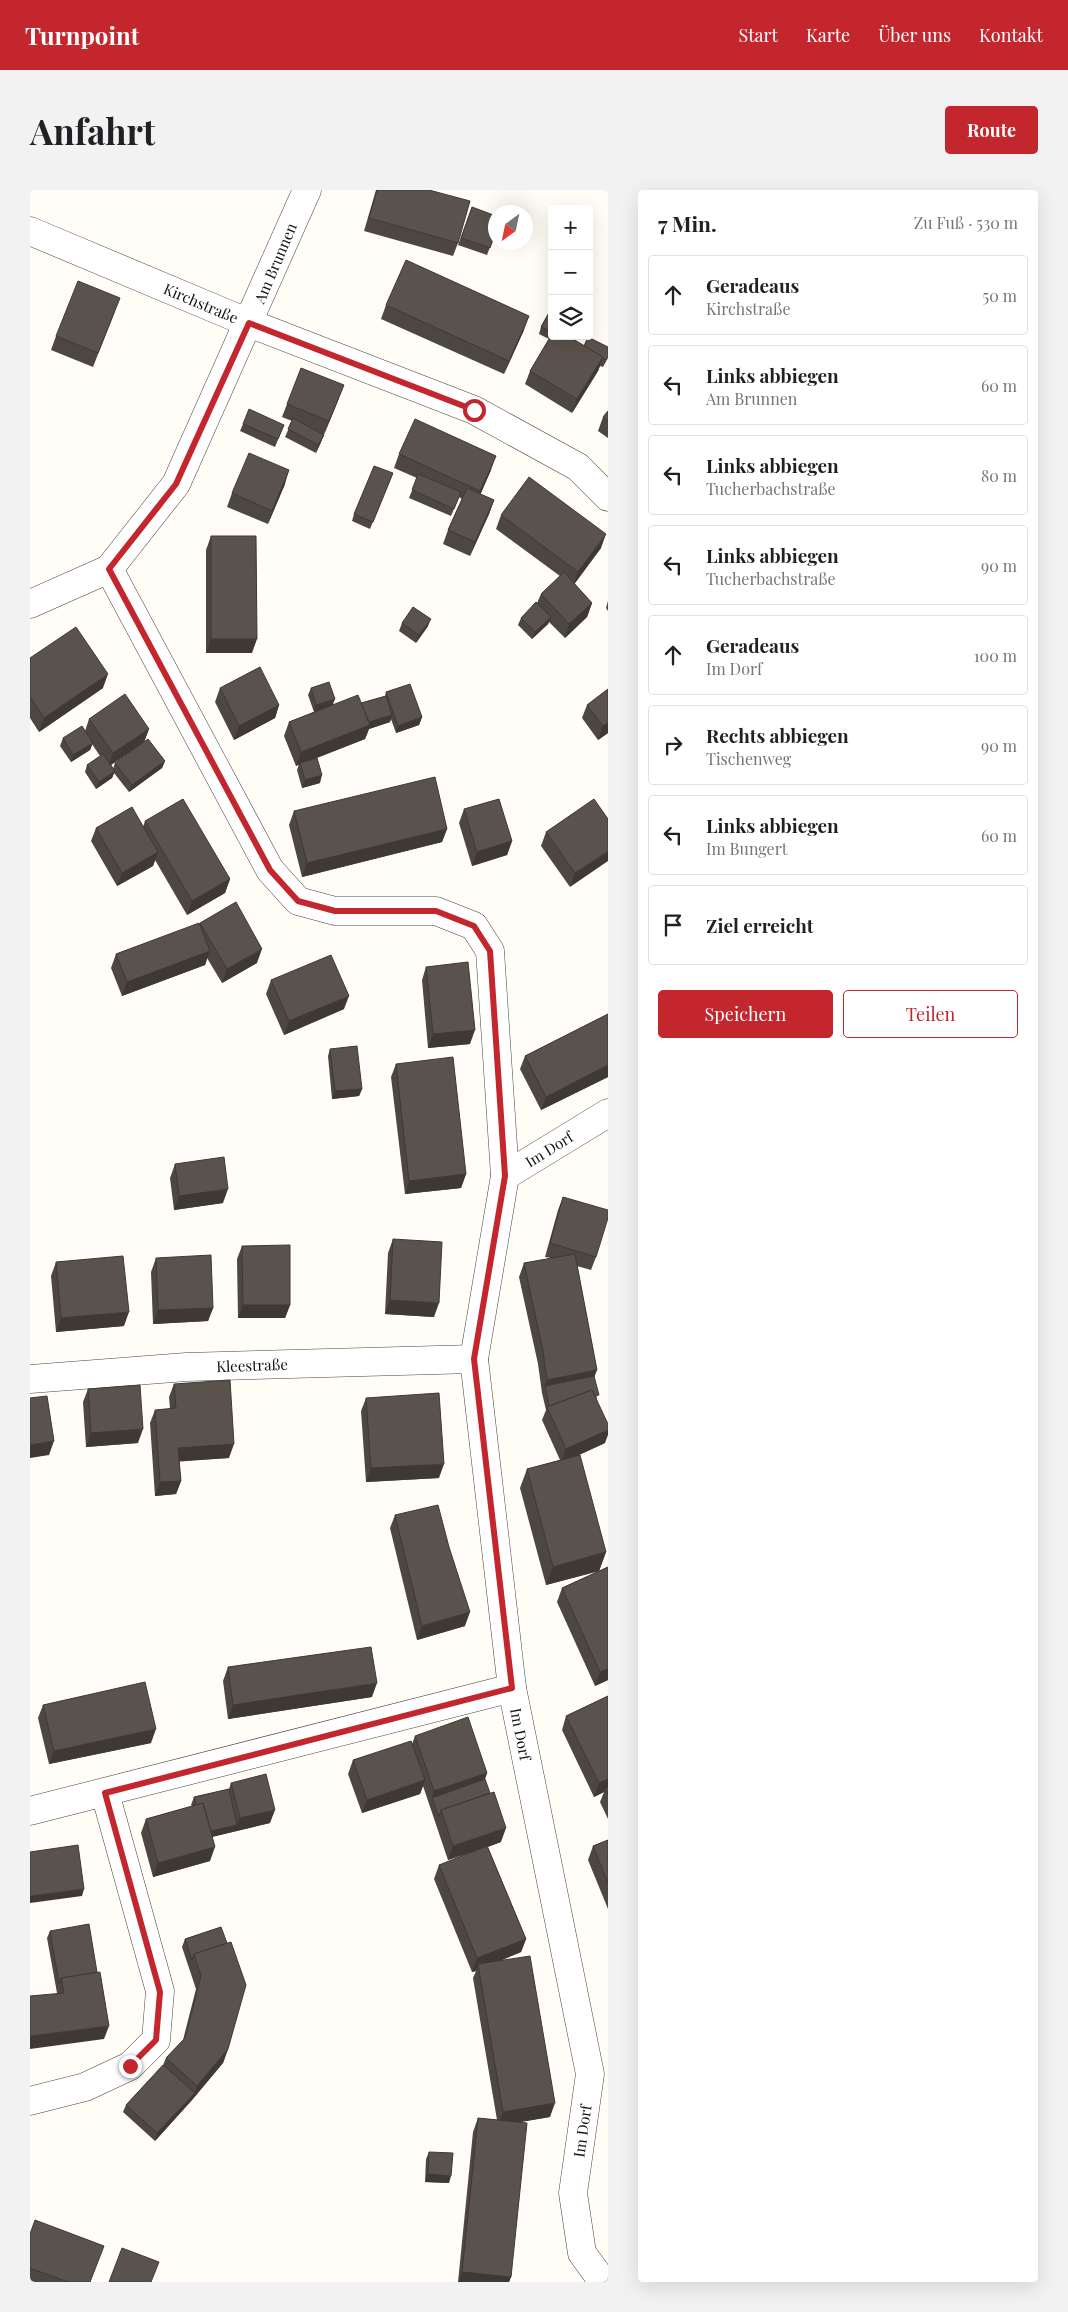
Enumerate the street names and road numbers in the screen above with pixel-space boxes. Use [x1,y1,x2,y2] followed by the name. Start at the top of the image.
[249,220,301,307] street label: Am Brunnen
[161,278,241,328] street label: Kirchstraße
[521,1126,578,1171] street label: Im Dorf
[216,1354,288,1376] street label: Kleestraße
[506,1706,536,1763] street label: Im Dorf
[568,2102,596,2159] street label: Im Dorf

